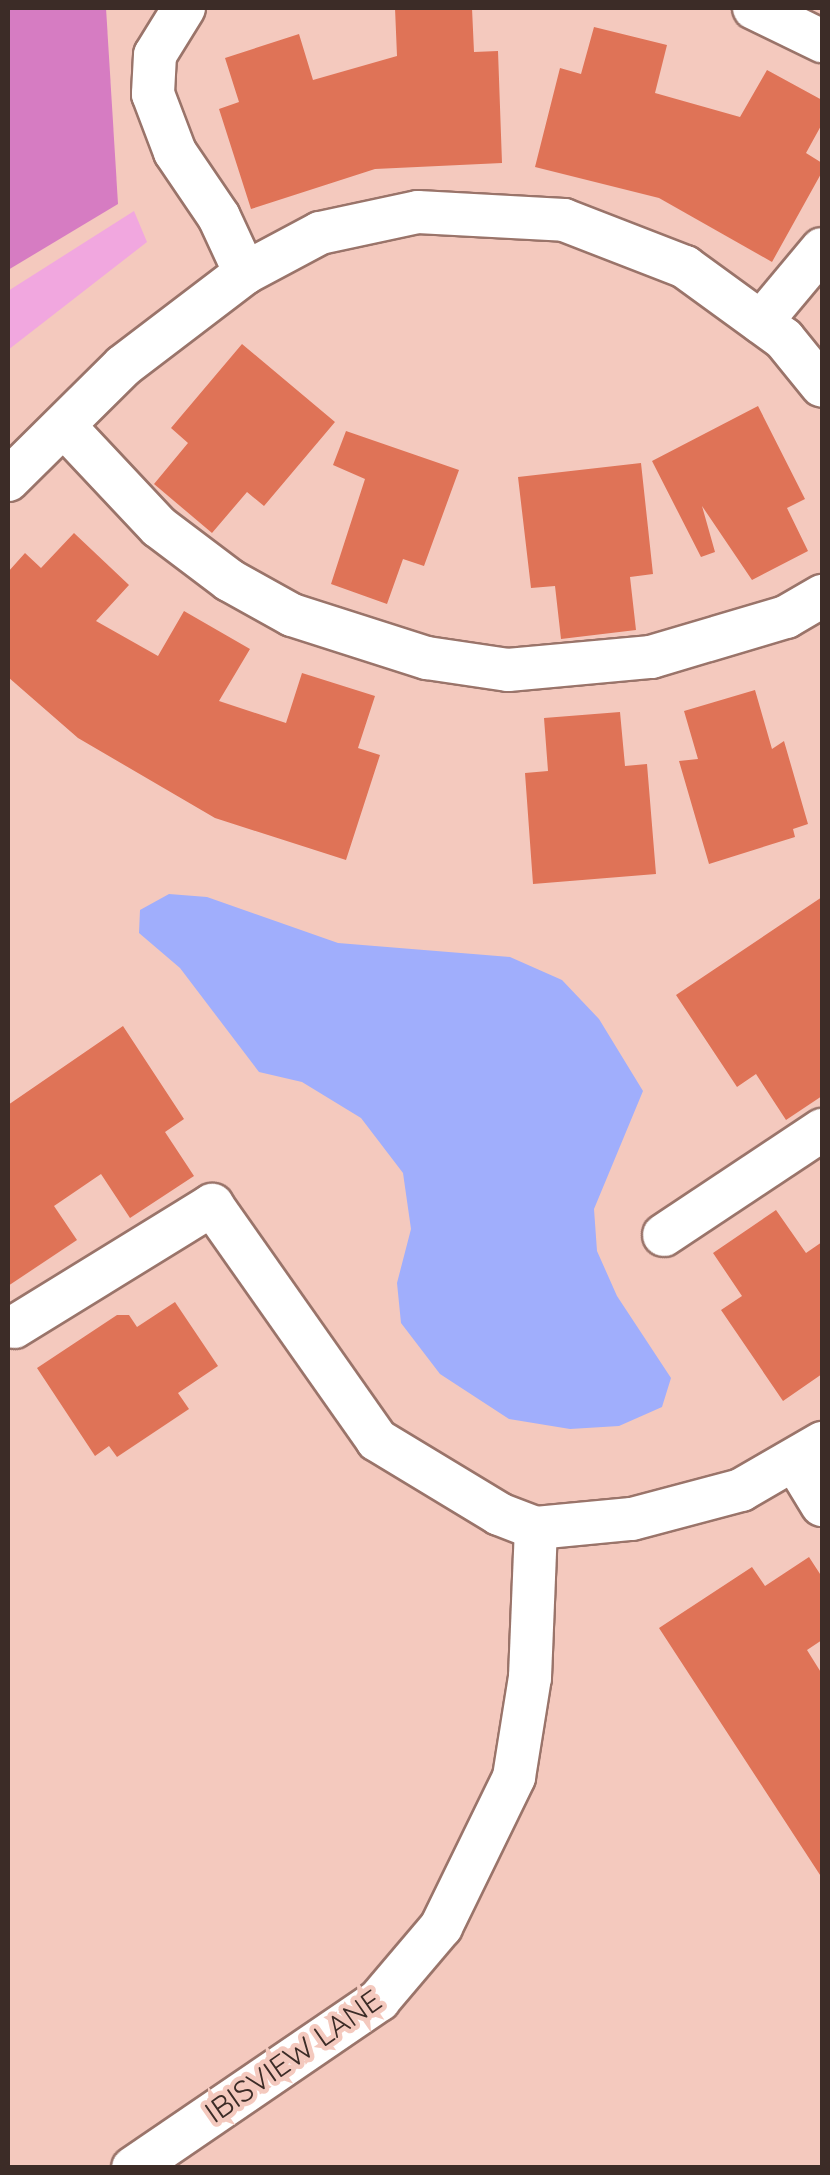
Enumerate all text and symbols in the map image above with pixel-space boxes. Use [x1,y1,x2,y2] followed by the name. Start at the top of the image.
[198,1982,388,2130] street label: IBISVIEW LANE

